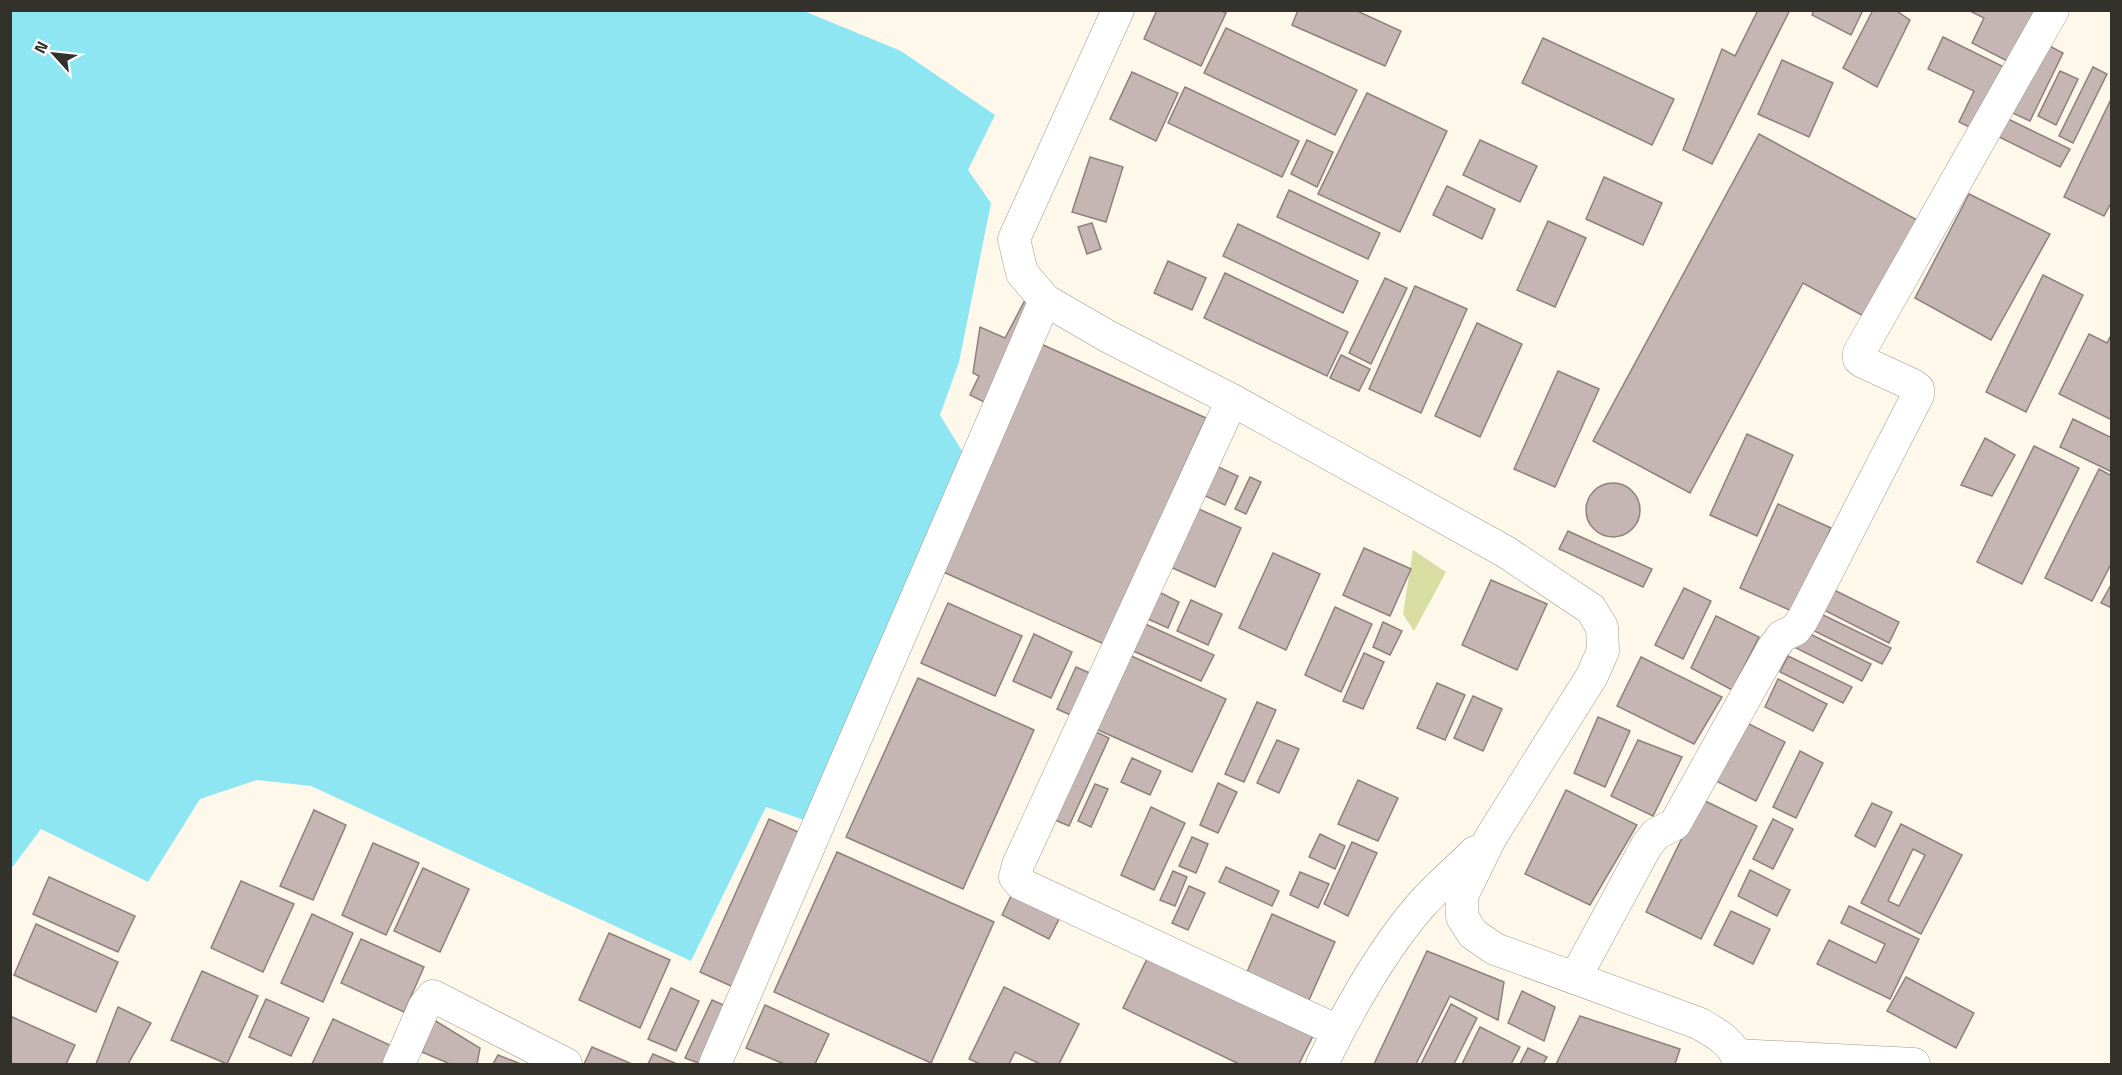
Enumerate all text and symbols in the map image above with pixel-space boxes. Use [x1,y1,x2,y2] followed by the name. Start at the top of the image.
[24,24,84,84] north arrow
[27,37,54,58] text: N

